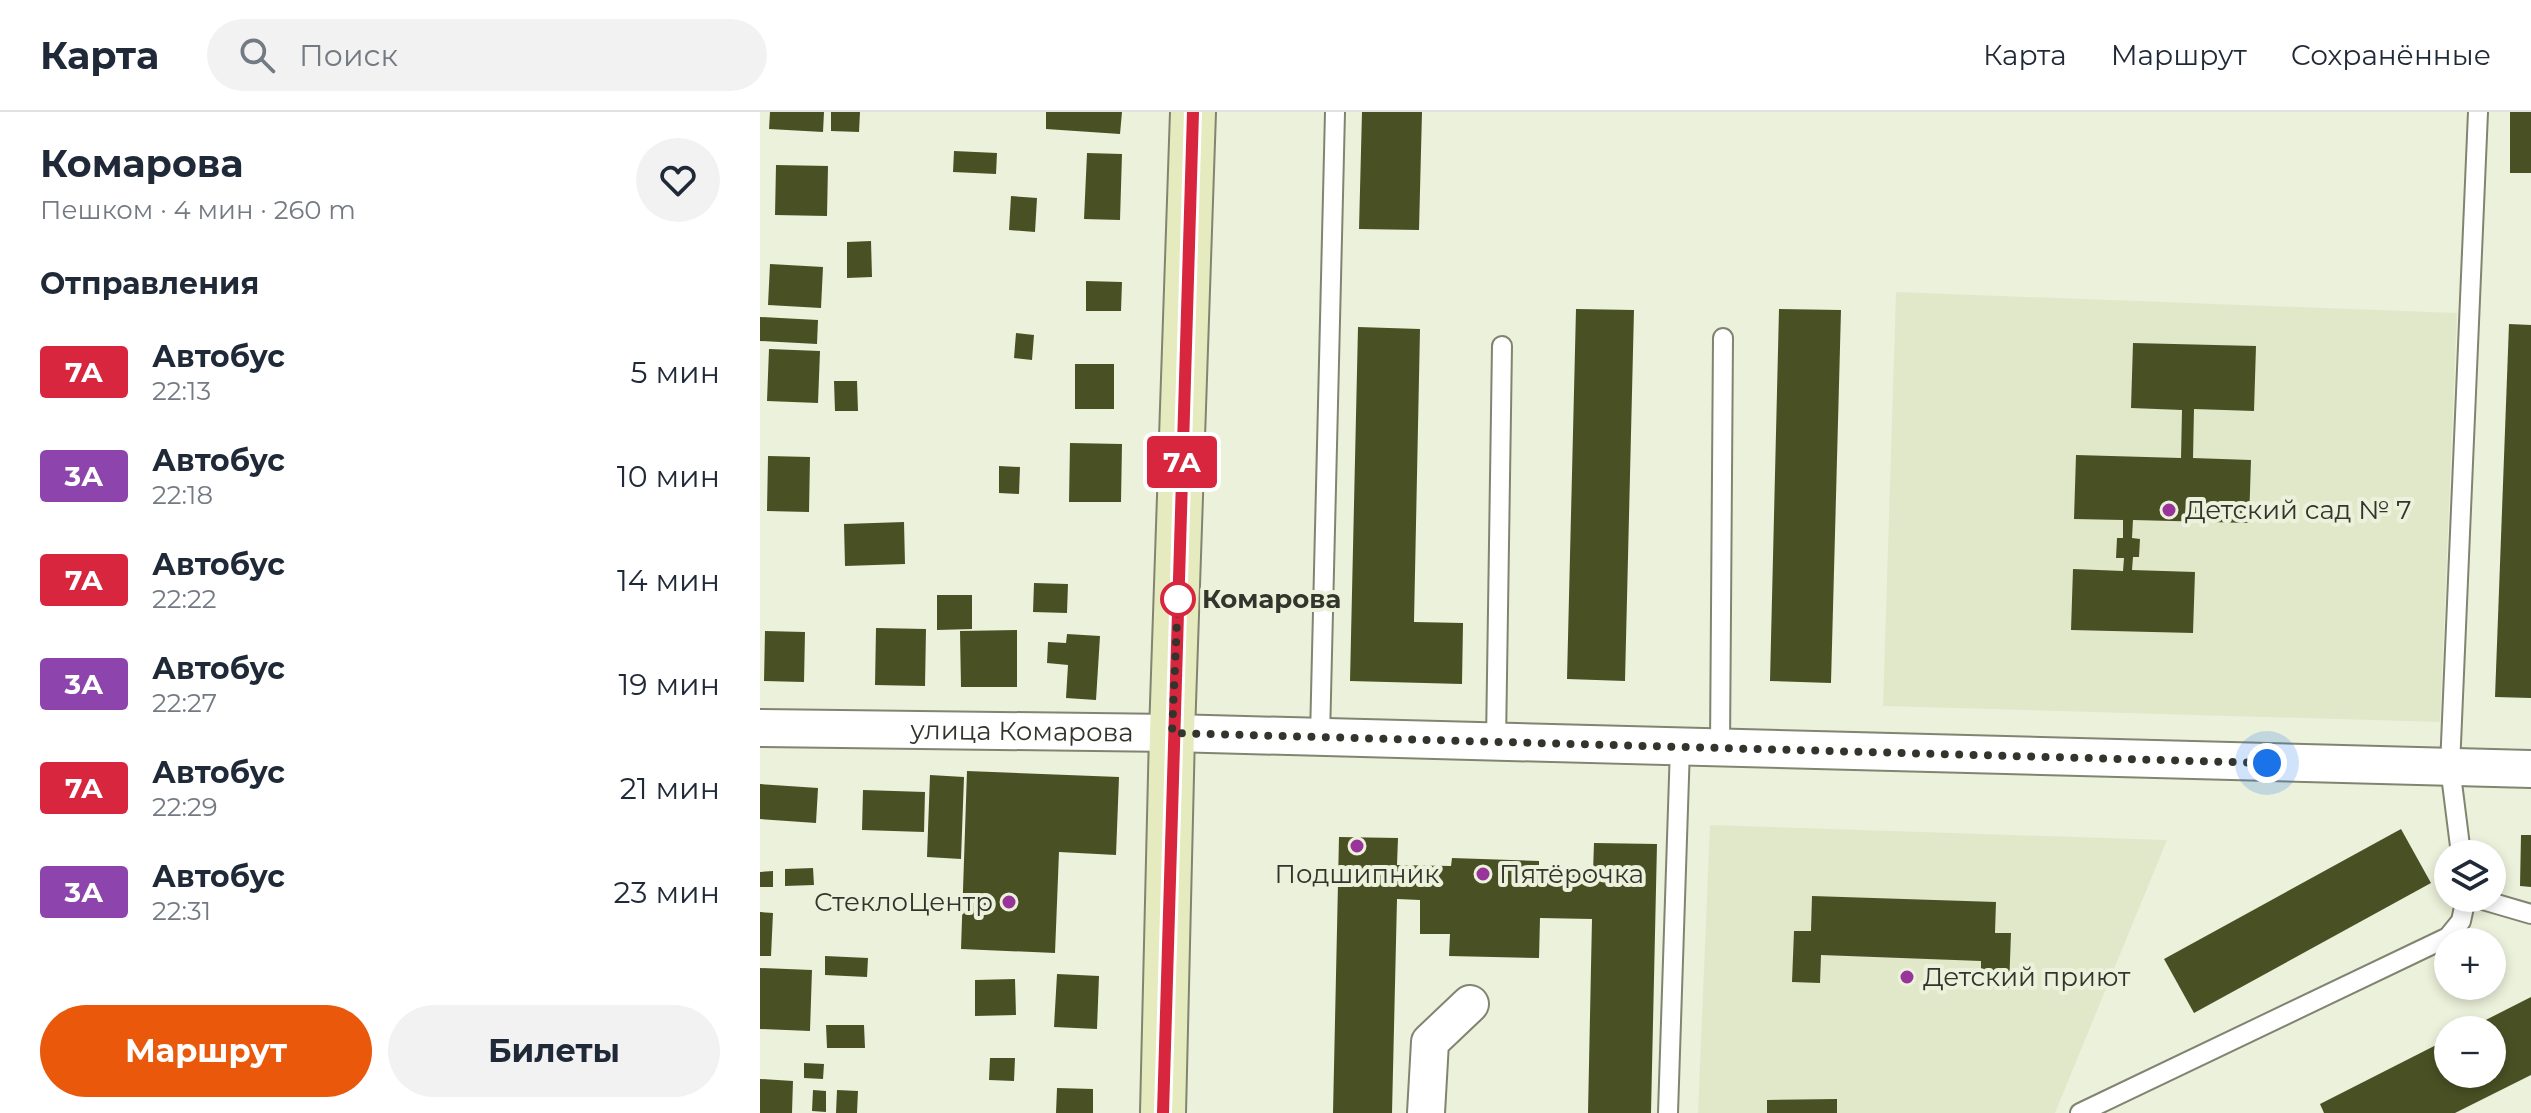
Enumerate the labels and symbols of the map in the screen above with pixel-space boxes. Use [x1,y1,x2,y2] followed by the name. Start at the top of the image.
[1146,436,1218,488] line badge: 7А
[2185,494,2412,526] place label: Детский сад № 7
[2160,501,2178,519] marker: Детский сад № 7
[1161,582,1195,616] marker: Комарова
[1202,583,1341,615] place label: Комарова
[909,714,1134,749] street label: улица Комарова
[2247,743,2287,783] your location
[1348,837,1366,855] marker: Подшипник
[1275,858,1439,890] place label: Подшипник
[1499,858,1644,890] place label: Пятёрочка
[1474,865,1492,883] marker: Пятёрочка
[814,886,993,918] place label: СтеклоЦентр
[1000,893,1018,911] marker: СтеклоЦентр
[1923,961,2131,993] place label: Детский приют
[1898,968,1916,986] marker: Детский приют

